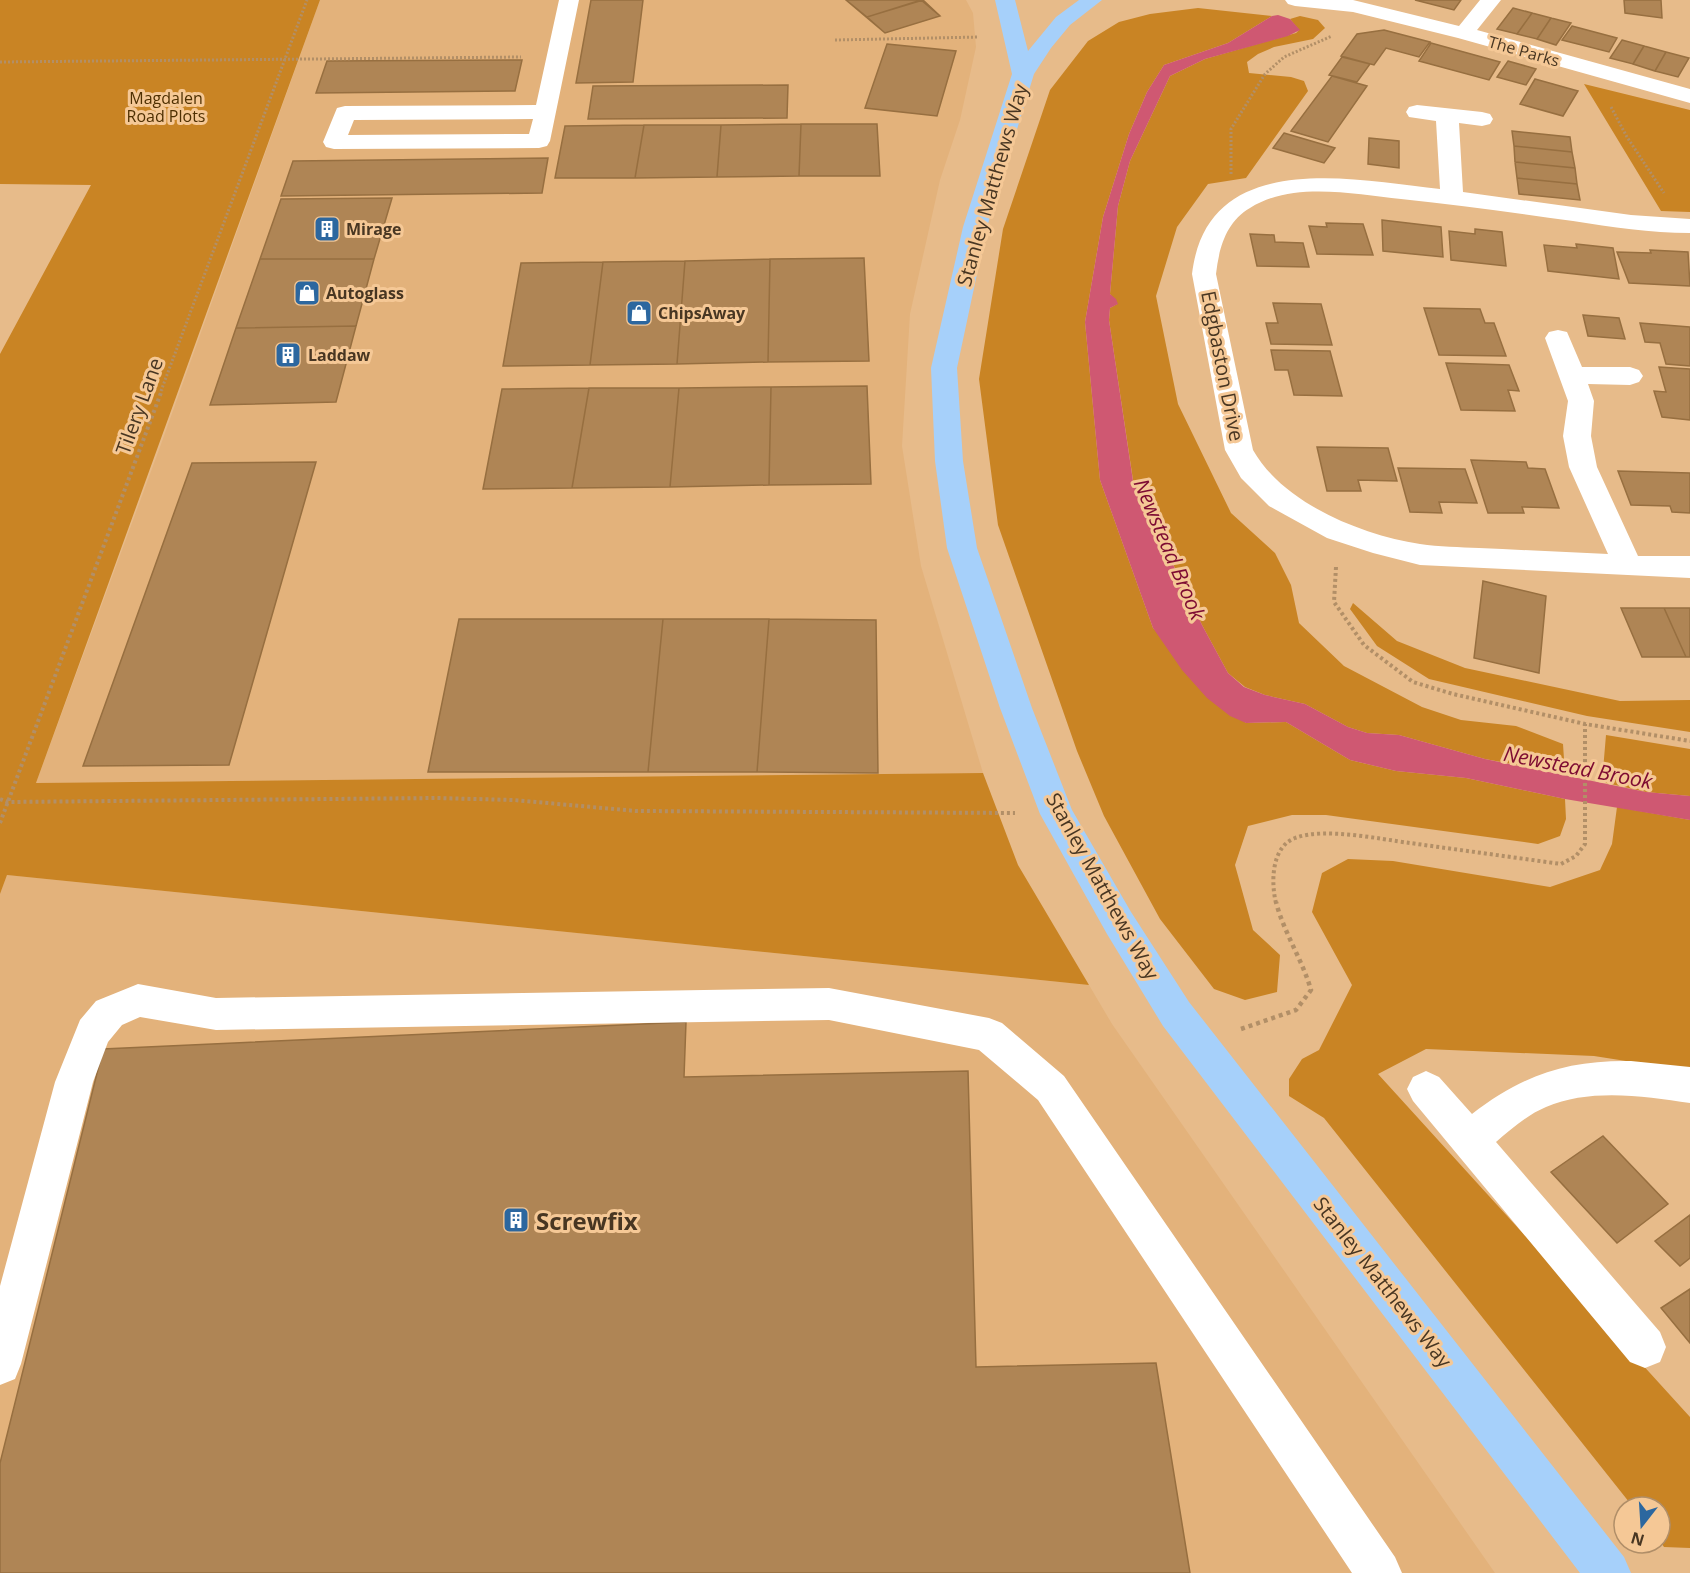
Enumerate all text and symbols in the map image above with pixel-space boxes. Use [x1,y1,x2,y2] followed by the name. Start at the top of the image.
[1486,30,1562,72] street label: The Parks
[950,80,1034,289] street label: Stanley Matthews Way
[127,87,205,127] park label: Magdalen Road Plots
[312,214,342,244] building icon: Mirage
[346,218,401,240] place label: Mirage
[292,278,322,308] shop icon: Autoglass
[326,282,404,304] place label: Autoglass
[1195,288,1251,444] street label: Edgbaston Drive
[624,298,654,328] shop icon: ChipsAway
[658,302,746,324] place label: ChipsAway
[273,340,303,370] building icon: Laddaw
[308,344,371,366] place label: Laddaw
[109,354,169,458] street label: Tilery Lane
[1128,474,1213,625] water label: Newstead Brook
[1501,739,1655,795] water label: Newstead Brook
[1040,788,1166,985] street label: Stanley Matthews Way
[1308,1191,1459,1374] street label: Stanley Matthews Way
[536,1204,638,1237] place label: Screwfix
[501,1205,531,1235] building icon: Screwfix
[1612,1495,1672,1555] north arrow
[1628,1527,1647,1552] text: N

